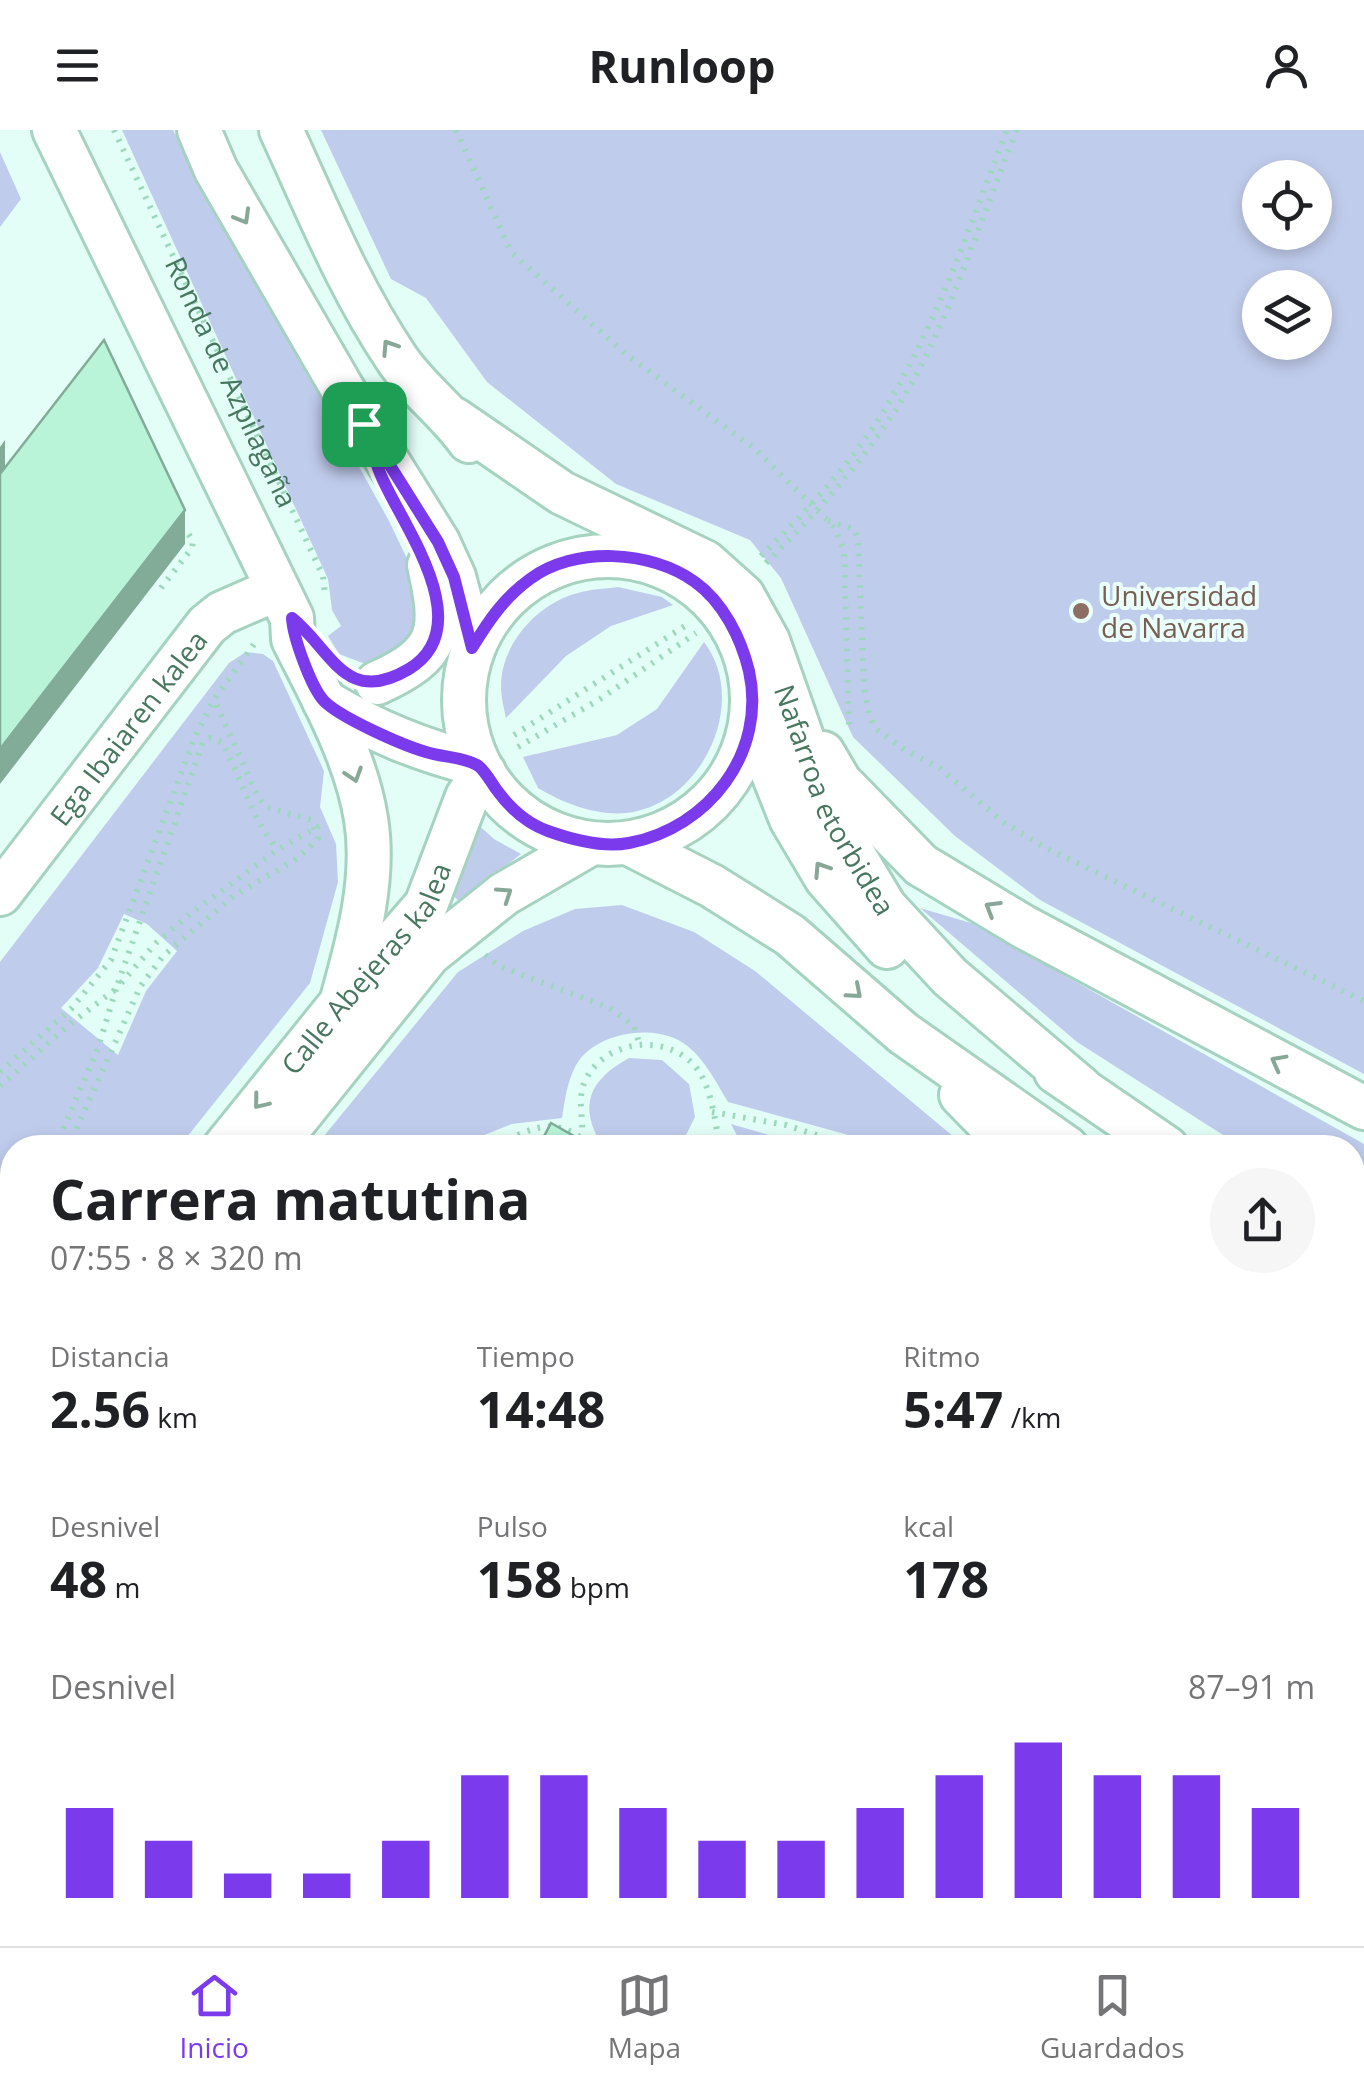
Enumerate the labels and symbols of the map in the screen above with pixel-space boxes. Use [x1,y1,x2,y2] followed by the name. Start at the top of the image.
[231,206,251,224] one-way arrow
[157,250,307,513] street label: Ronda de Azpilagaña
[383,340,402,358] one-way arrow
[322,382,407,467] pin
[1101,576,1257,646] place label: Universidad de Navarra
[1070,600,1092,622] marker: Universidad de Navarra
[41,622,215,833] street label: Ega Ibaiaren kalea
[766,679,905,922] street label: Nafarroa etorbidea
[342,766,362,783] one-way arrow
[272,857,459,1082] street label: Calle Abejeras kalea
[815,862,833,881] one-way arrow
[495,888,513,907] one-way arrow
[985,900,1003,920] one-way arrow
[843,980,862,998] one-way arrow
[1270,1055,1289,1074] one-way arrow
[254,1091,272,1109] one-way arrow

